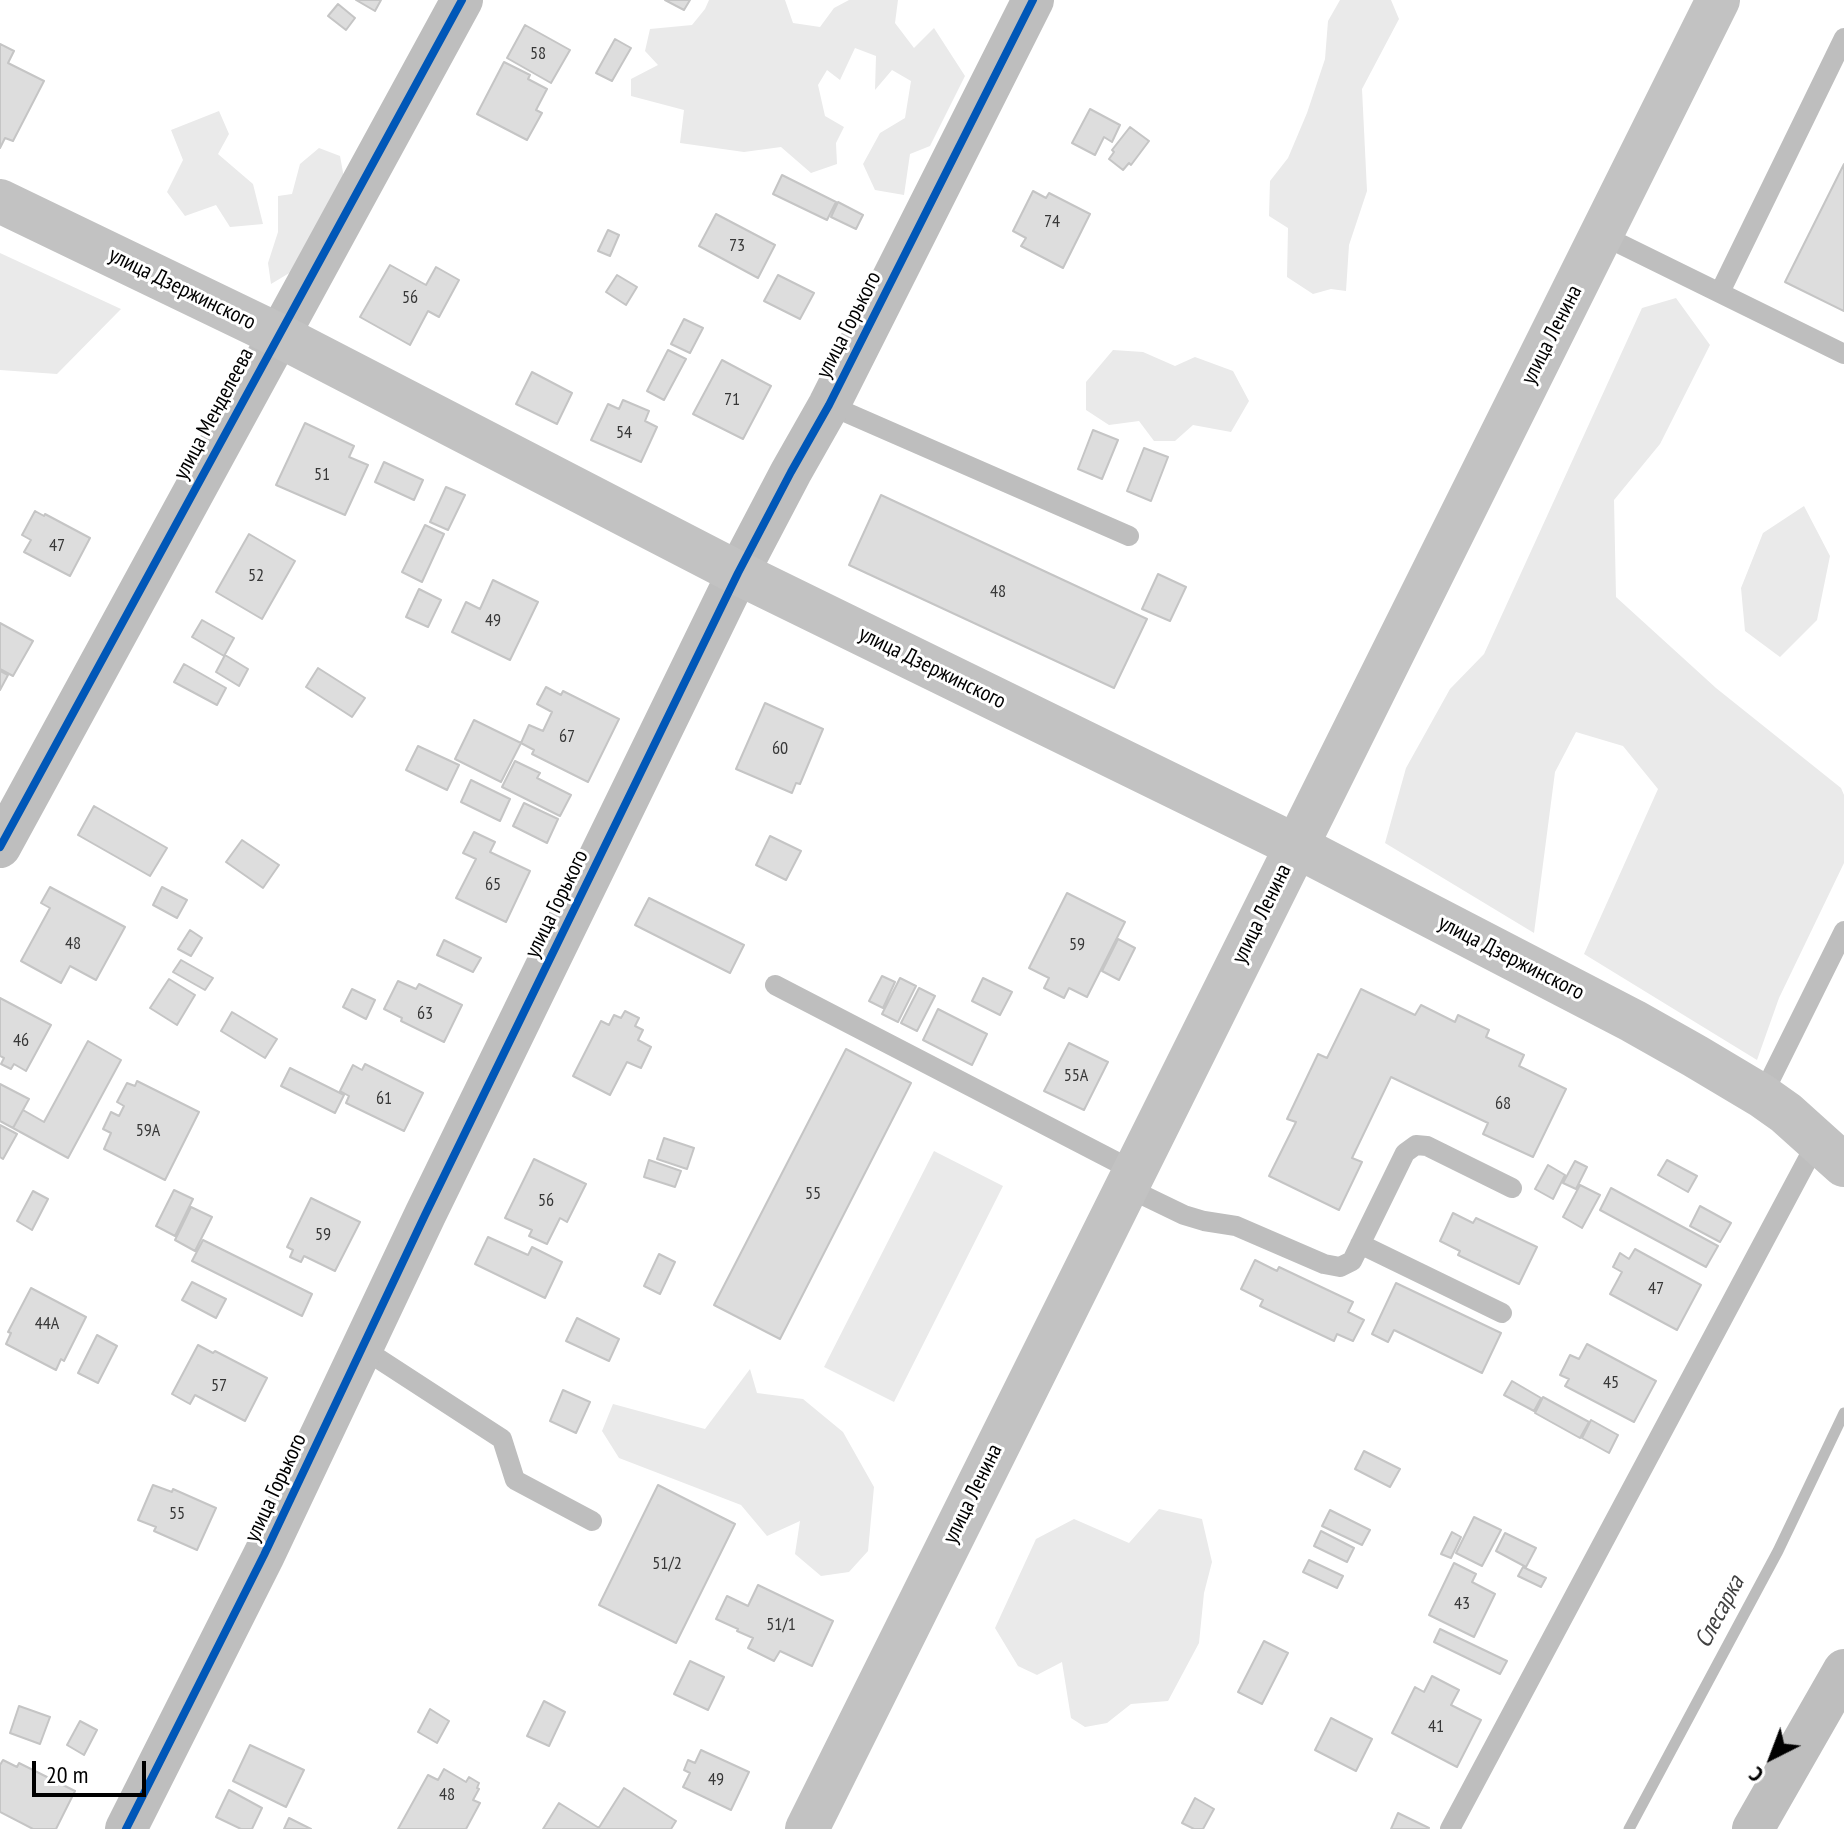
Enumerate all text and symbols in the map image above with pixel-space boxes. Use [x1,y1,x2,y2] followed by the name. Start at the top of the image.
[530,43,546,65] house number: 58
[1044,211,1060,233] house number: 74
[729,235,745,257] house number: 73
[104,242,260,336] street label: улица Дзержинского
[811,267,887,383] street label: улица Горького
[1516,281,1588,389] street label: улица Ленина
[402,287,418,309] house number: 56
[168,344,260,484] street label: улица Менделеева
[724,389,740,411] house number: 71
[616,422,632,444] house number: 54
[314,464,330,486] house number: 51
[49,535,65,557] house number: 47
[248,565,264,587] house number: 52
[990,581,1006,603] house number: 48
[485,610,501,632] house number: 49
[854,621,1010,715] street label: улица Дзержинского
[559,726,575,748] house number: 67
[772,738,788,760] house number: 60
[520,846,594,962] street label: улица Горького
[1227,860,1297,968] street label: улица Ленина
[485,874,501,896] house number: 65
[1434,910,1588,1006] street label: улица Дзержинского
[65,933,81,955] house number: 48
[1069,934,1085,956] house number: 59
[417,1003,433,1025] house number: 63
[13,1030,29,1052] house number: 46
[1064,1065,1088,1087] house number: 55А
[376,1088,392,1110] house number: 61
[1495,1093,1511,1115] house number: 68
[136,1120,160,1142] house number: 59А
[805,1183,821,1205] house number: 55
[538,1190,554,1212] house number: 56
[315,1224,331,1246] house number: 59
[1648,1278,1664,1300] house number: 47
[35,1313,59,1335] house number: 44А
[1603,1372,1619,1394] house number: 45
[211,1375,227,1397] house number: 57
[239,1430,313,1546] street label: улица Горького
[938,1440,1008,1548] street label: улица Ленина
[169,1503,185,1525] house number: 55
[652,1553,682,1575] house number: 51/2
[1689,1571,1751,1653] water label: Слесарка
[1454,1593,1470,1615] house number: 43
[766,1614,796,1636] house number: 51/1
[1428,1716,1444,1738] house number: 41
[1732,1717,1812,1797] north arrow
[36,1745,150,1795] scale bar
[46,1759,88,1790] text: 20 m
[1743,1761,1769,1789] text: С
[708,1769,724,1791] house number: 49
[439,1784,455,1806] house number: 48

